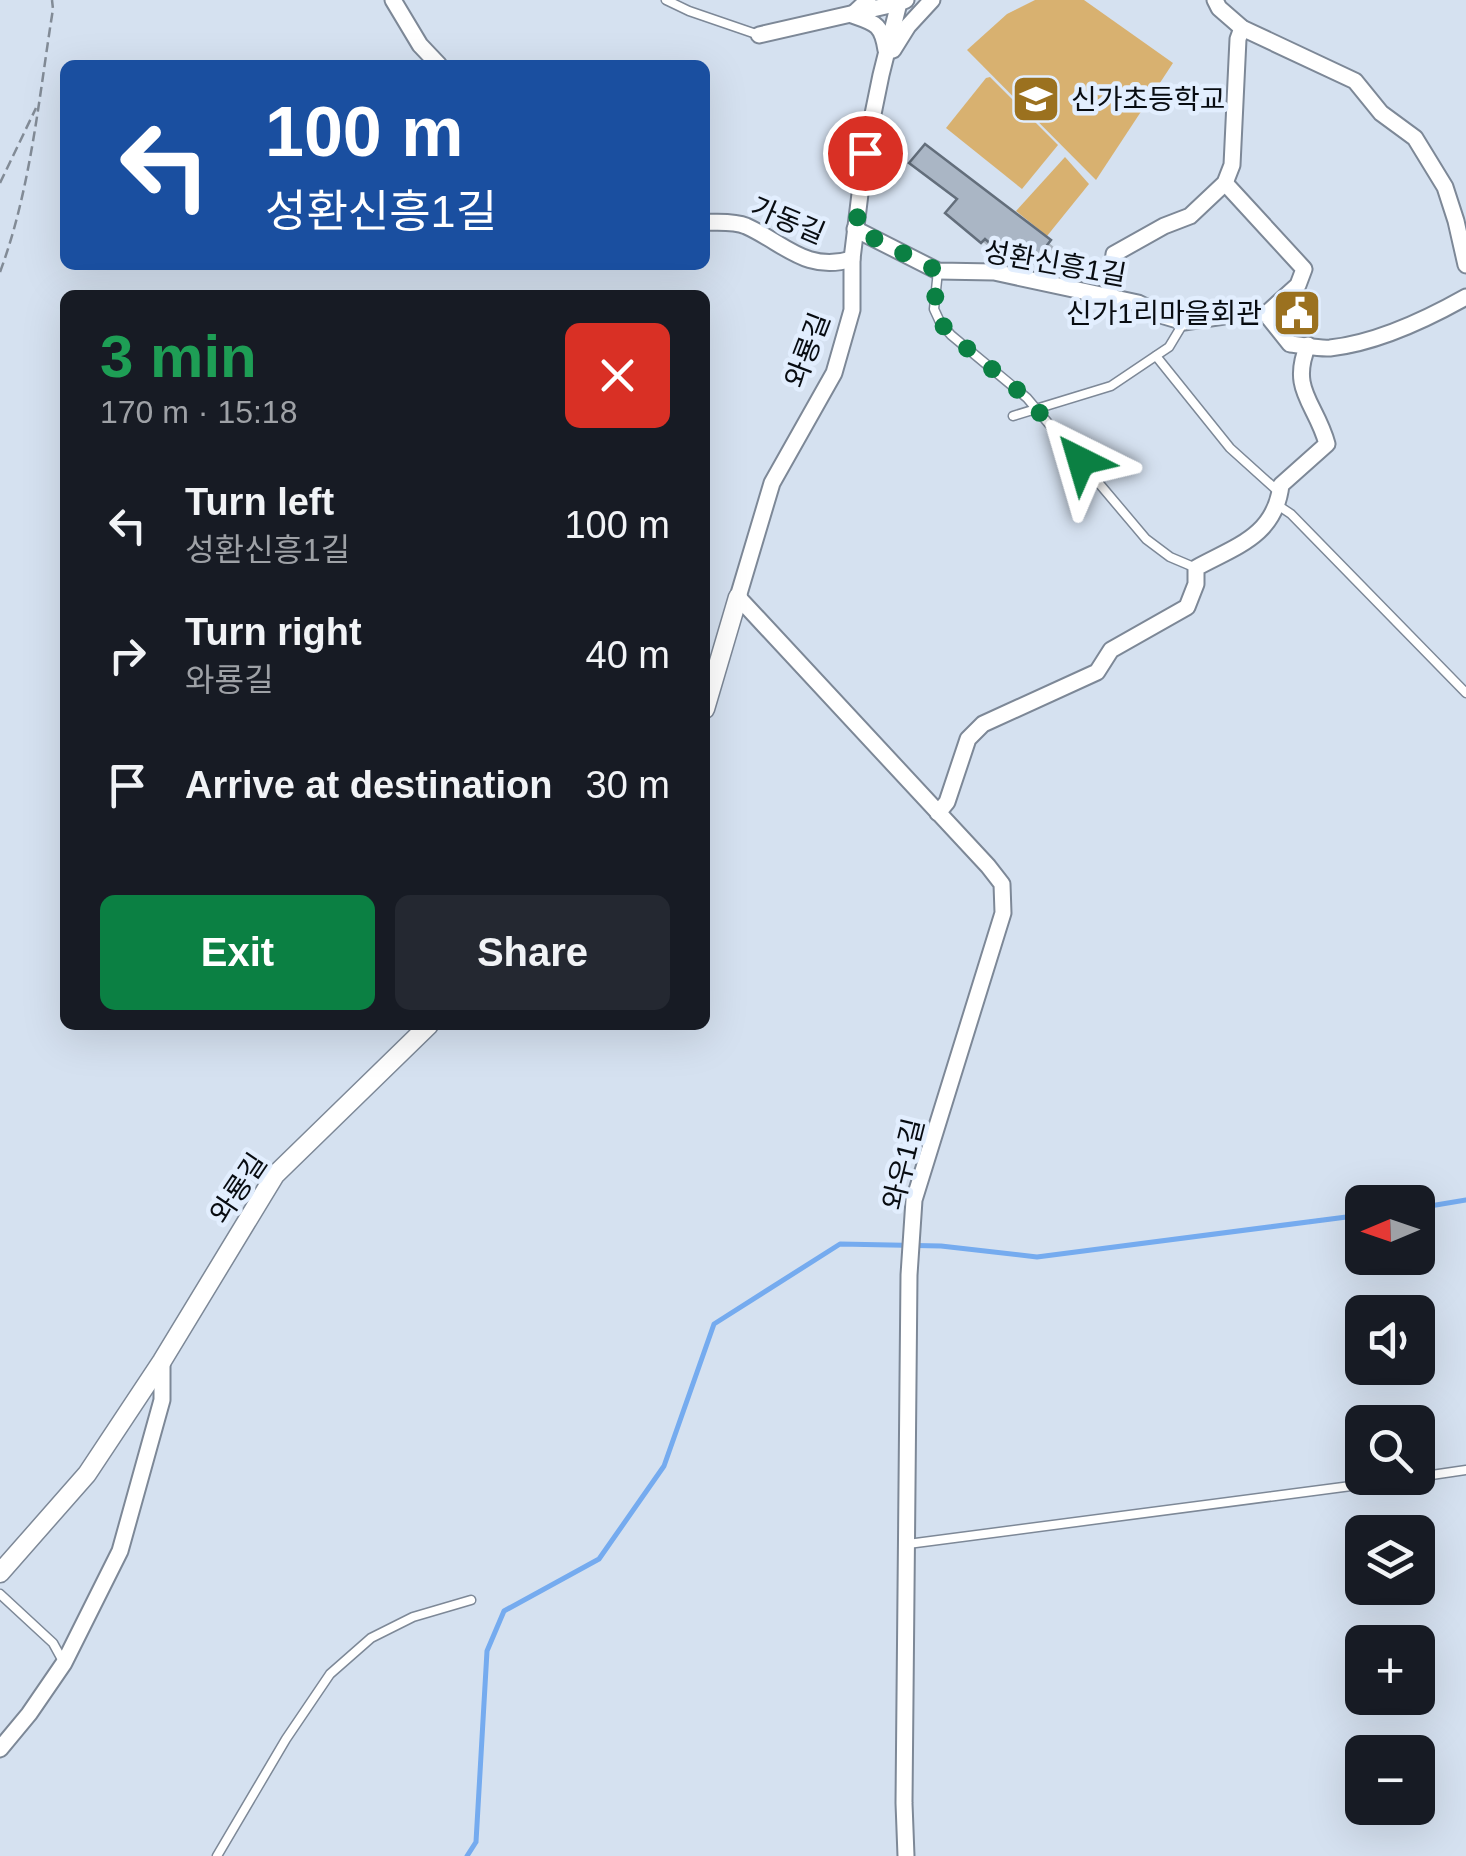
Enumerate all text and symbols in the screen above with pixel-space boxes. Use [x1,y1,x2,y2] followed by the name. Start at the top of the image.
[1010,73,1062,125] school or university icon: 신가초등학교
[1071,84,1226,115] place label: 신가초등학교
[265,93,463,171] text: 100 m
[100,100,230,230] icon: left
[823,111,908,196] pin
[838,126,893,181] icon: arrive
[265,186,497,237] text: 성환신흥1길
[746,191,829,250] street label: 가동길
[981,236,1129,291] street label: 성환신흥1길
[1271,287,1323,339] public building icon: 신가1리마을회관
[1066,298,1262,329] place label: 신가1리마을회관
[779,309,836,392] street label: 와룡길
[100,323,257,390] text: 3 min
[565,323,670,428] button: close
[100,394,297,430] text: 170 m · 15:18
[1029,409,1133,513] position arrow
[185,481,334,523] text: Turn left
[100,498,155,553] icon: left
[564,504,670,546] text: 100 m
[185,532,350,568] text: 성환신흥1길
[185,611,362,653] text: Turn right
[100,628,155,683] icon: right
[586,634,670,676] text: 40 m
[185,662,273,698] text: 와룡길
[100,758,155,813] icon: arrive
[185,764,552,806] text: Arrive at destination
[586,764,670,806] text: 30 m
[100,895,375,1010] button: Exit
[395,895,670,1010] button: Share
[877,1115,930,1213] street label: 와우1길
[204,1148,273,1229] street label: 와룡길
[1345,1185,1435,1275] north arrow
[1345,1185,1435,1825] map controls
[1345,1295,1435,1385] button: sound
[1345,1405,1435,1495] button: search
[1345,1515,1435,1605] button: layers
[1345,1625,1435,1715] button: +
[1345,1735,1435,1825] button: −

